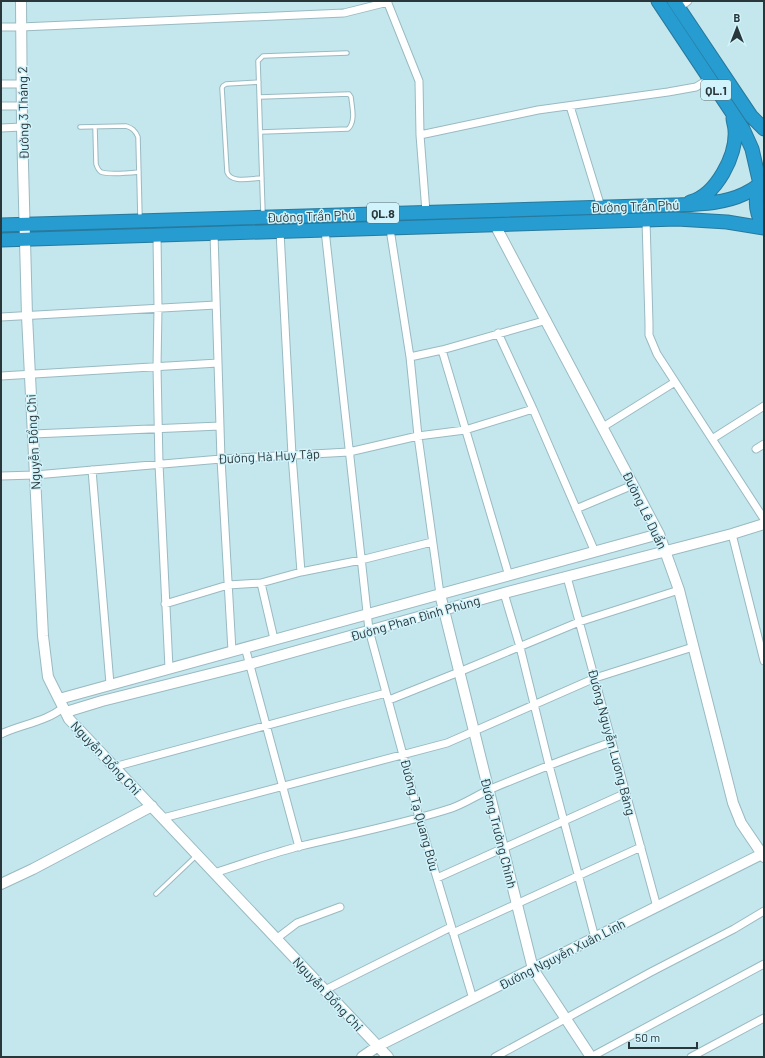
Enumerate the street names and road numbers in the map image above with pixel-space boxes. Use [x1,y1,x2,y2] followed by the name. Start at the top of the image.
[14,66,32,160] street label: Đường 3 Tháng 2
[701,80,731,100] road number: QL.1
[590,196,680,216] street label: Đường Trần Phú
[367,203,399,223] road number: QL.8
[266,206,356,226] street label: Đường Trần Phú
[23,394,43,490] street label: Nguyễn Đổng Chi
[218,445,320,467] street label: Đường Hà Huy Tập
[619,468,671,552] street label: Đường Lê Duẩn
[348,592,482,644] street label: Đường Phan Đình Phùng
[585,667,639,817] street label: Đường Nguyễn Lương Băng
[68,718,144,798] street label: Nguyễn Đổng Chi
[397,757,443,873] street label: Đường Tạ Quang Bửu
[478,776,520,890] street label: Đường Trường Chinh
[496,915,628,993] street label: Đường Nguyễn Xuân Linh
[290,954,366,1034] street label: Nguyễn Đổng Chi

